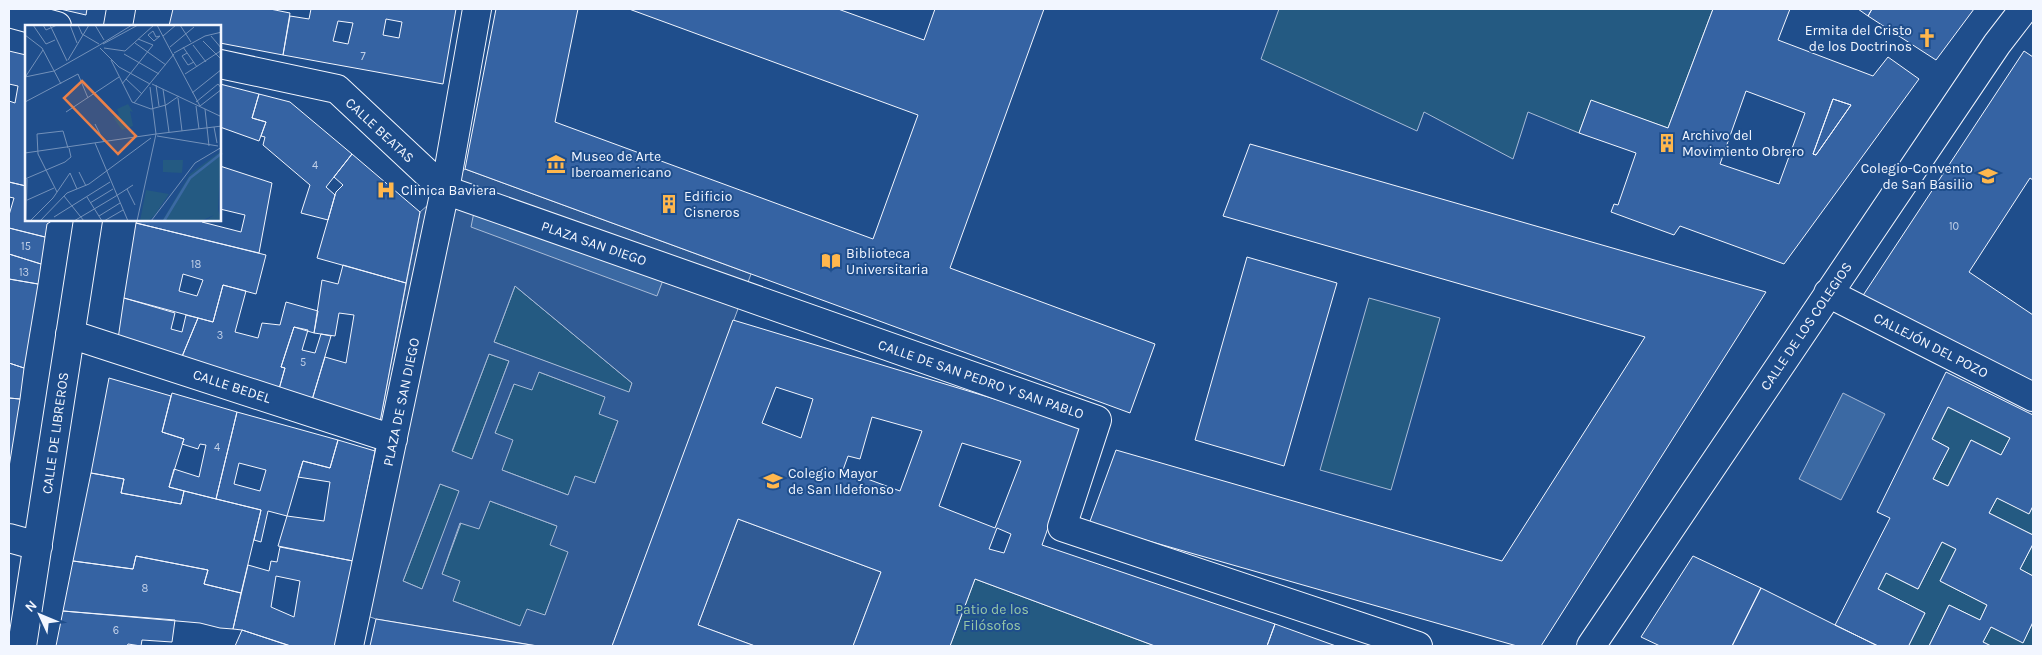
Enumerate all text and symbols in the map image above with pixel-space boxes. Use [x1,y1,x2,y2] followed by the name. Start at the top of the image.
[1805,22,1912,55] place label: Ermita del Cristo de los Doctrinos
[25,25,221,221] inset map
[1916,27,1938,49] church icon: Ermita del Cristo de los Doctrinos
[360,50,366,63] house number: 7
[342,94,418,167] street label: CALLE BEATAS
[1682,127,1804,160] place label: Archivo del Movimiento Obrero
[1656,132,1678,154] building icon: Archivo del Movimiento Obrero
[571,148,671,181] place label: Museo de Arte Iberoamericano
[545,153,567,175] museum icon: Museo de Arte Iberoamericano
[312,159,318,172] house number: 4
[1861,160,1973,193] place label: Colegio-Convento de San Basilio
[1977,165,1999,187] school or university icon: Colegio-Convento de San Basilio
[375,179,397,201] hospital icon: Clinica Baviera
[401,182,496,199] place label: Clinica Baviera
[684,188,740,221] place label: Edificio Cisneros
[658,193,680,215] building icon: Edificio Cisneros
[539,217,649,269] street label: PLAZA SAN DIEGO
[1949,220,1959,233] house number: 10
[21,240,31,253] house number: 15
[846,245,929,278] place label: Biblioteca Universitaria
[820,250,842,272] library icon: Biblioteca Universitaria
[191,258,201,271] house number: 18
[1757,259,1856,394] street label: CALLE DE LOS COLEGIOS
[19,266,29,279] house number: 13
[1871,309,1991,382] street label: CALLEJÓN DEL POZO
[217,329,223,342] house number: 3
[380,336,423,468] street label: PLAZA DE SAN DIEGO
[876,336,1086,423] street label: CALLE DE SAN PEDRO Y SAN PABLO
[300,356,306,369] house number: 5
[191,366,273,407] street label: CALLE BEDEL
[39,371,72,495] street label: CALLE DE LIBREROS
[214,441,220,454] house number: 4
[788,465,894,498] place label: Colegio Mayor de San Ildefonso
[762,470,784,492] school or university icon: Colegio Mayor de San Ildefonso
[142,582,149,595] house number: 8
[15,590,65,640] north arrow
[21,597,41,616] text: N
[955,601,1029,634] park label: Patio de los Filósofos
[113,624,119,637] house number: 6

